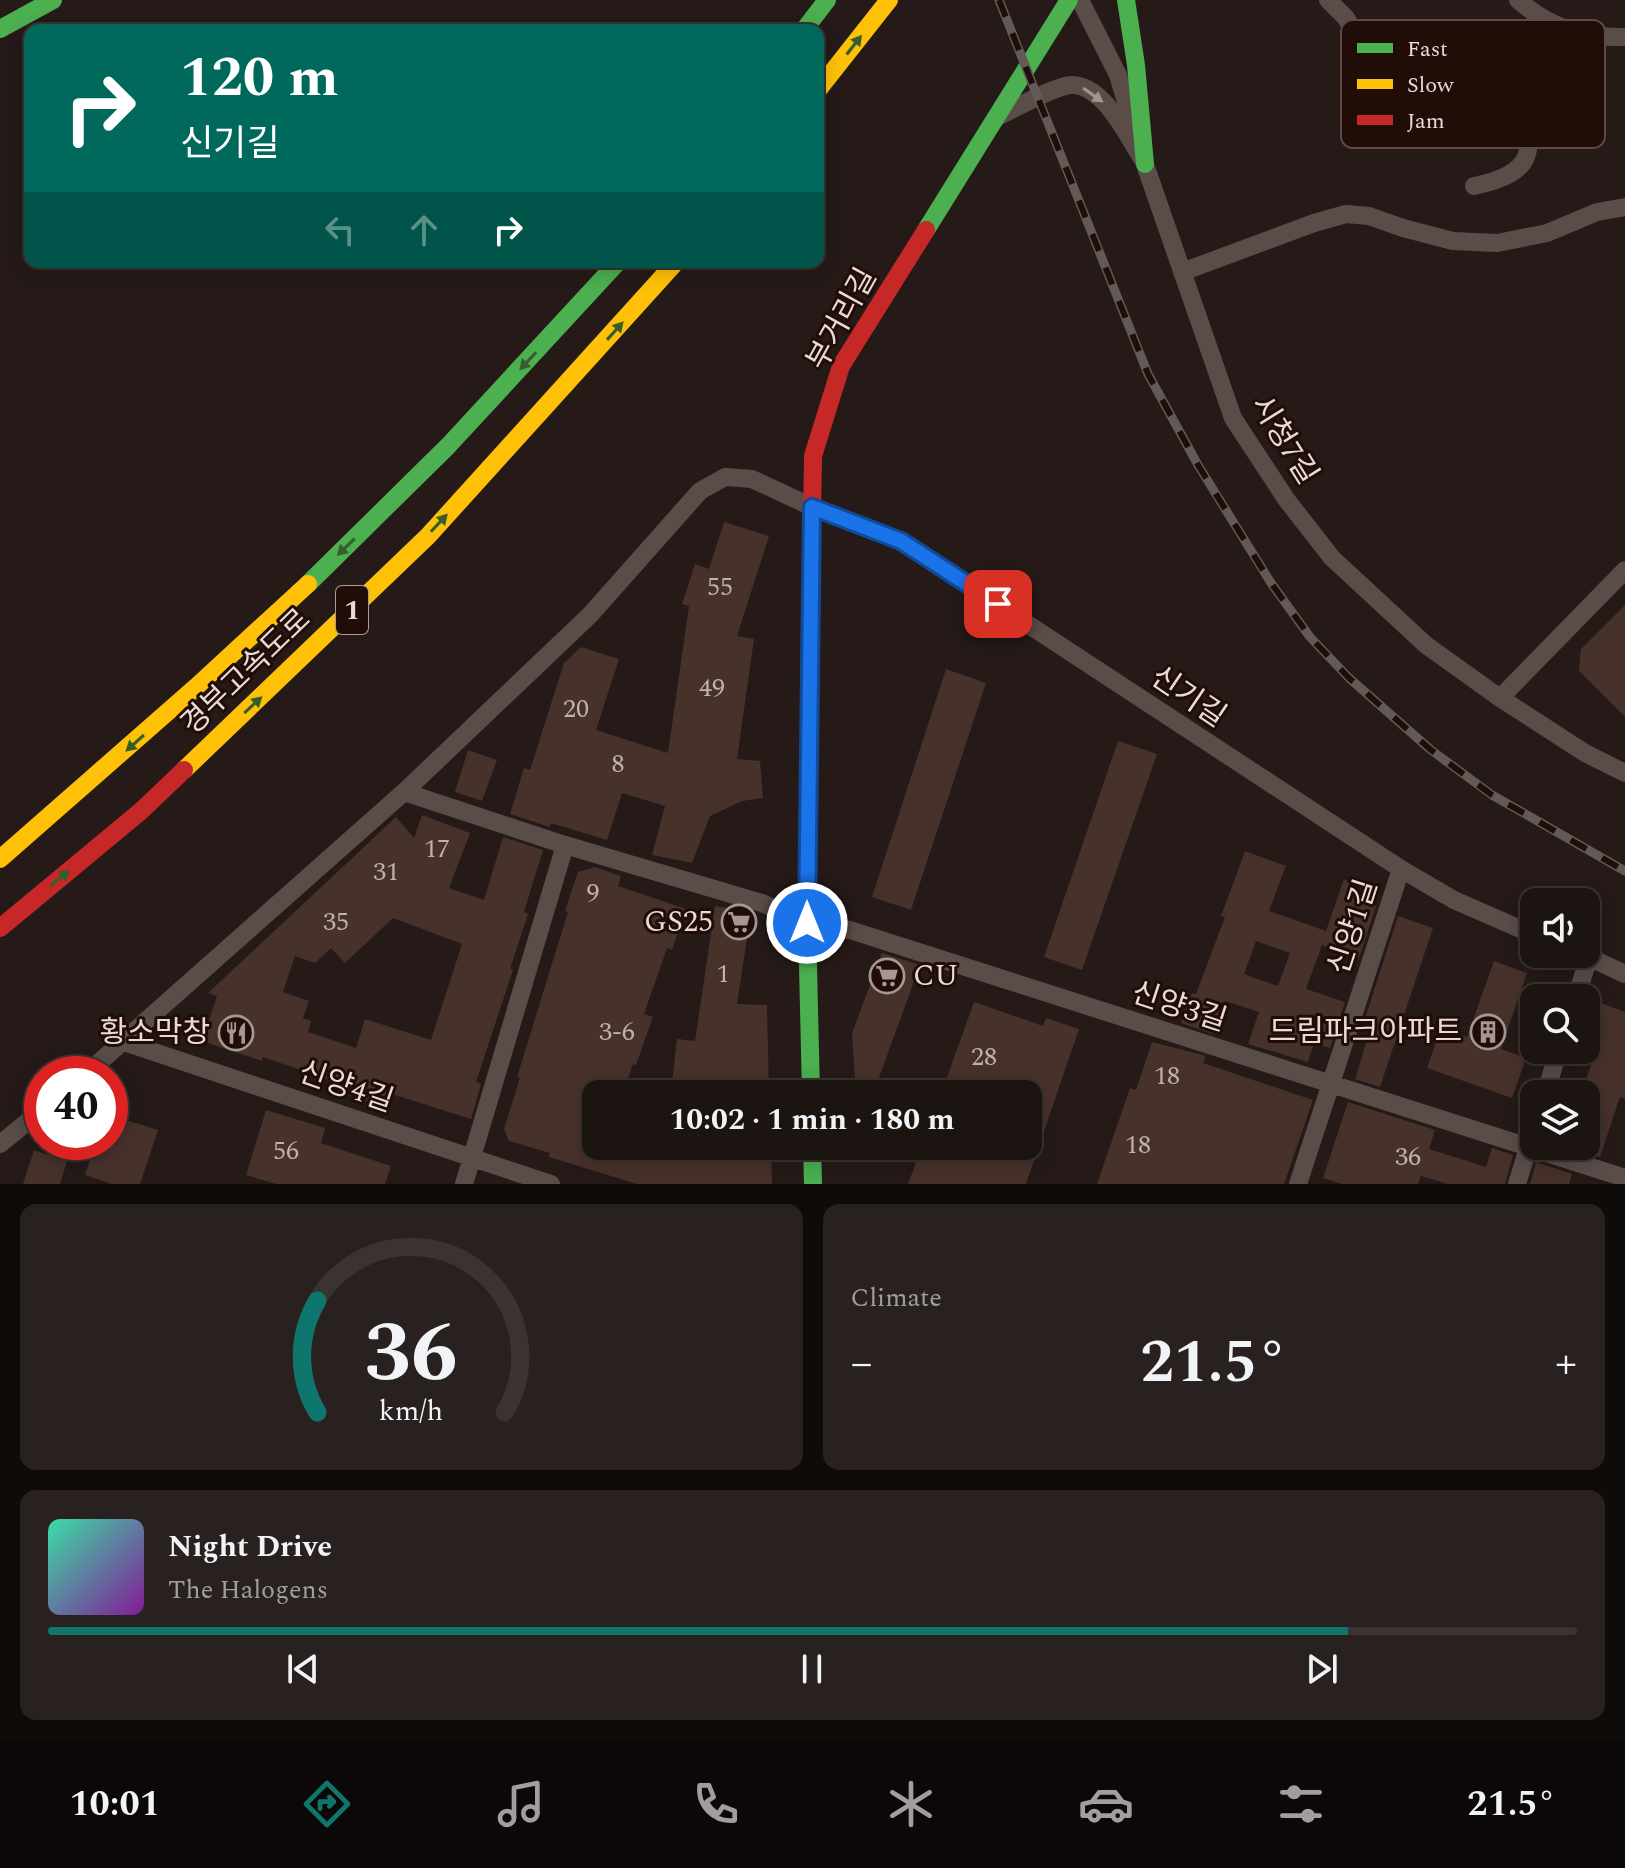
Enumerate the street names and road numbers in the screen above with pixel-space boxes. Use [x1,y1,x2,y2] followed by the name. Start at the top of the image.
[795,260,889,378] street label: 부거리길
[1239,386,1329,494] street label: 시청7길
[336,586,368,634] road number: 1
[170,598,322,746] street label: 경부고속도로
[1141,655,1235,739] street label: 신기길
[1316,873,1390,981] street label: 신양1길
[1125,970,1233,1044] street label: 신양3길
[292,1049,400,1125] street label: 신양4길

